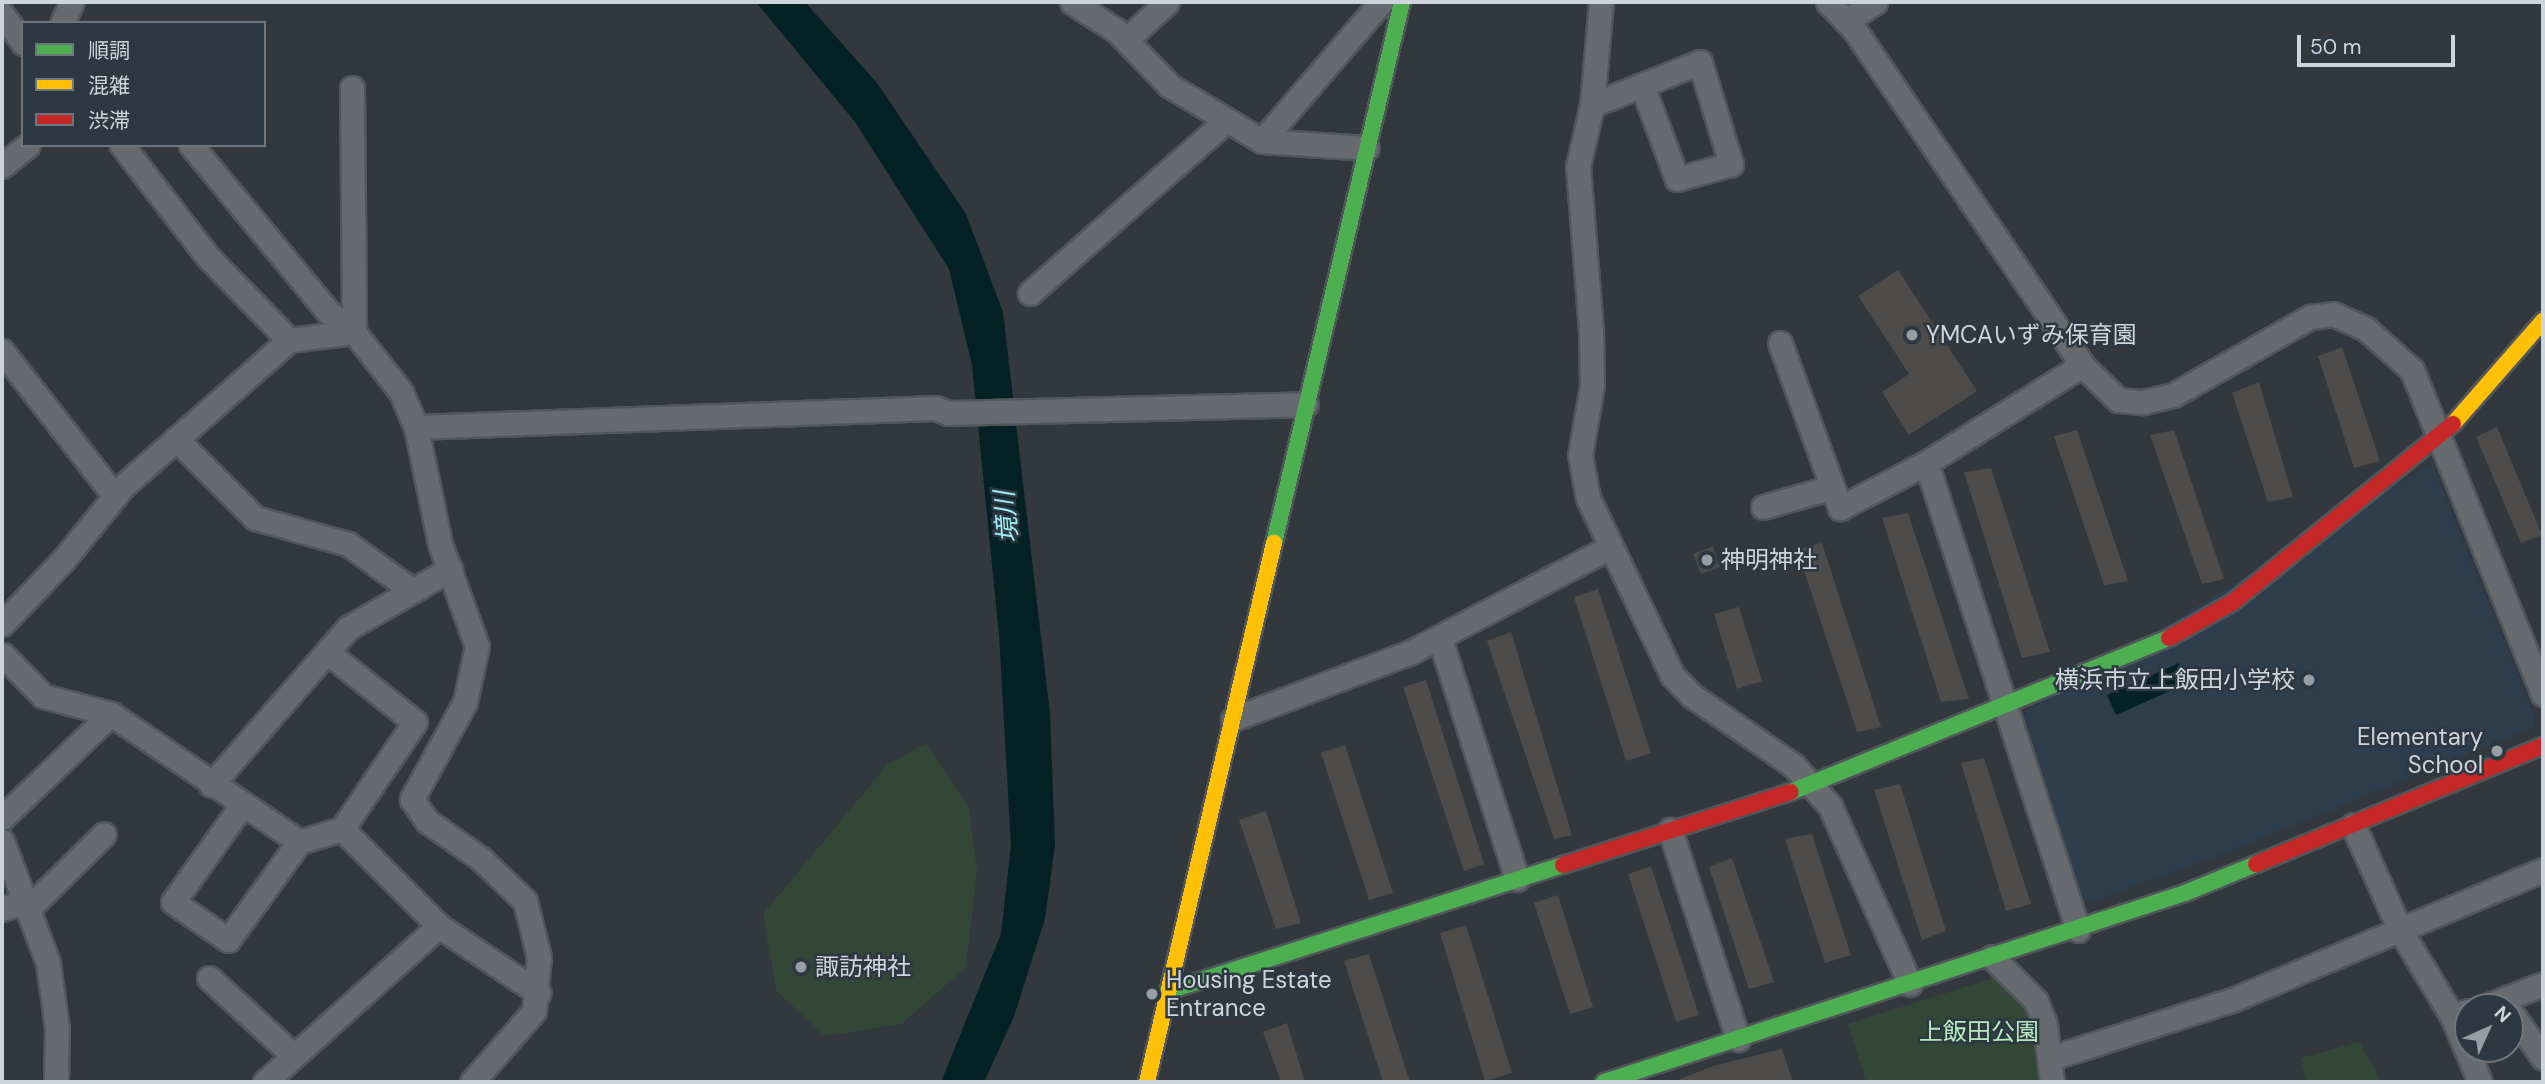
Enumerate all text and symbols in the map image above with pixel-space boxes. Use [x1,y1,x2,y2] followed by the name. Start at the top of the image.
[21,21,266,147] legend
[2300,21,2458,65] scale bar
[2310,33,2361,61] text: 50 m
[88,37,130,65] text: 順調
[88,72,130,100] text: 混雑
[88,107,130,135] text: 渋滞
[1926,321,2137,349] place label: YMCAいずみ保育園
[1904,327,1920,343] marker: YMCAいずみ保育園
[989,490,1025,544] water label: 境川
[1721,546,1817,574] place label: 神明神社
[1699,552,1715,568] marker: 神明神社
[2055,666,2295,694] place label: 横浜市立上飯田小学校
[2301,672,2317,688] marker: 横浜市立上飯田小学校
[2357,723,2483,779] place label: Elementary School
[2489,743,2505,759] marker: Elementary School
[815,953,911,981] place label: 諏訪神社
[793,959,809,975] marker: 諏訪神社
[1166,966,1332,1022] place label: Housing Estate Entrance
[1144,986,1160,1002] marker: Housing Estate Entrance
[2454,993,2524,1063] north arrow
[2489,1000,2517,1028] text: N
[1919,1018,2039,1046] park label: 上飯田公園

